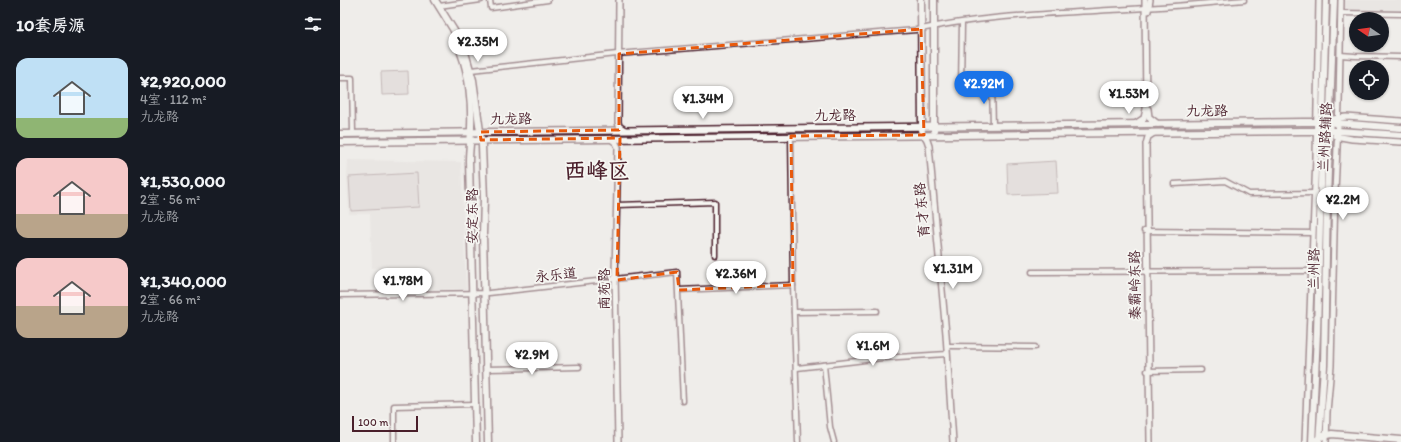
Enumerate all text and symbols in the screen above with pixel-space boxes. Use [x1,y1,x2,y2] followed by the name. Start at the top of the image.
[1349,12,1389,52] north arrow
[1349,12,1389,100] map controls
[302,13,324,35] icon: filters
[16,15,85,35] text: 10套房源
[445,29,511,63] pin: ¥2.35M
[457,34,499,49] text: ¥2.35M
[1349,60,1389,100] button: locate
[140,71,226,91] text: ¥2,920,000
[951,71,1017,105] pin: ¥2.92M
[48,74,96,122] icon: home
[963,76,1005,91] text: ¥2.92M
[1096,81,1162,115] pin: ¥1.53M
[670,86,736,120] pin: ¥1.34M
[1109,86,1149,101] text: ¥1.53M
[682,91,724,106] text: ¥1.34M
[140,92,207,107] text: 4室 · 112 m²
[1186,102,1228,120] street label: 九龙路
[1315,102,1335,172] street label: 兰州路辅路
[814,107,856,124] street label: 九龙路
[140,109,179,124] text: 九龙路
[490,110,532,128] street label: 九龙路
[564,157,630,184] district label: 西峰区
[140,171,226,191] text: ¥1,530,000
[48,174,96,222] icon: home
[911,181,933,239] street label: 育才东路
[1315,187,1371,221] pin: ¥2.2M
[464,188,481,244] street label: 安定东路
[140,192,200,207] text: 2室 · 56 m²
[1326,192,1360,207] text: ¥2.2M
[140,209,179,224] text: 九龙路
[1305,248,1323,290] street label: 兰州路
[1126,250,1144,320] street label: 秦霸岭东路
[920,256,986,290] pin: ¥1.31M
[703,261,769,295] pin: ¥2.36M
[933,261,973,276] text: ¥1.31M
[534,264,578,286] street label: 永乐道
[715,266,757,281] text: ¥2.36M
[370,268,436,302] pin: ¥1.78M
[596,268,613,310] street label: 南苑路
[140,271,227,291] text: ¥1,340,000
[383,273,423,288] text: ¥1.78M
[48,274,96,322] icon: home
[140,292,200,307] text: 2室 · 66 m²
[140,309,179,324] text: 九龙路
[845,333,901,367] pin: ¥1.6M
[856,338,890,353] text: ¥1.6M
[504,342,560,376] pin: ¥2.9M
[515,347,549,362] text: ¥2.9M
[352,414,418,433] scale bar
[358,416,388,429] text: 100 m

